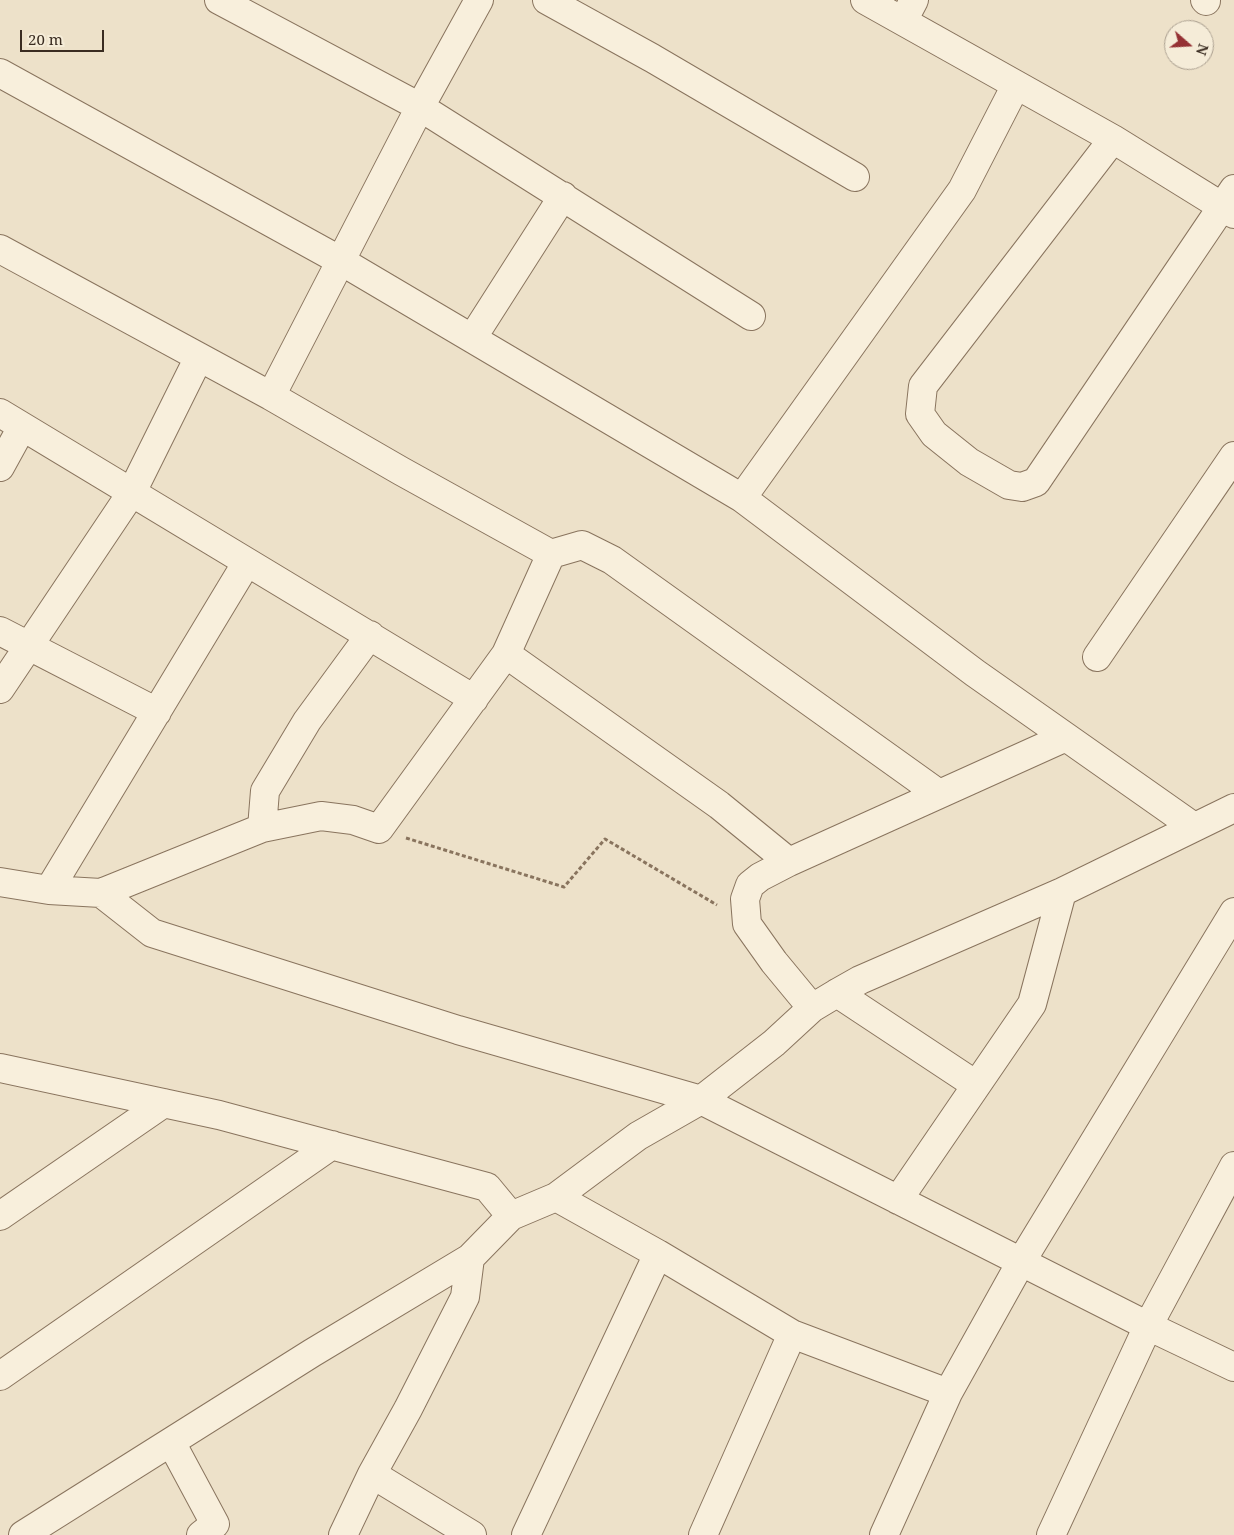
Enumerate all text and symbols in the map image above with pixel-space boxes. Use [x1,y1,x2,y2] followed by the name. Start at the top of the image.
[22,20,106,52] scale bar
[1164,20,1214,70] north arrow
[28,29,63,49] text: 20 m
[1192,41,1213,58] text: N

